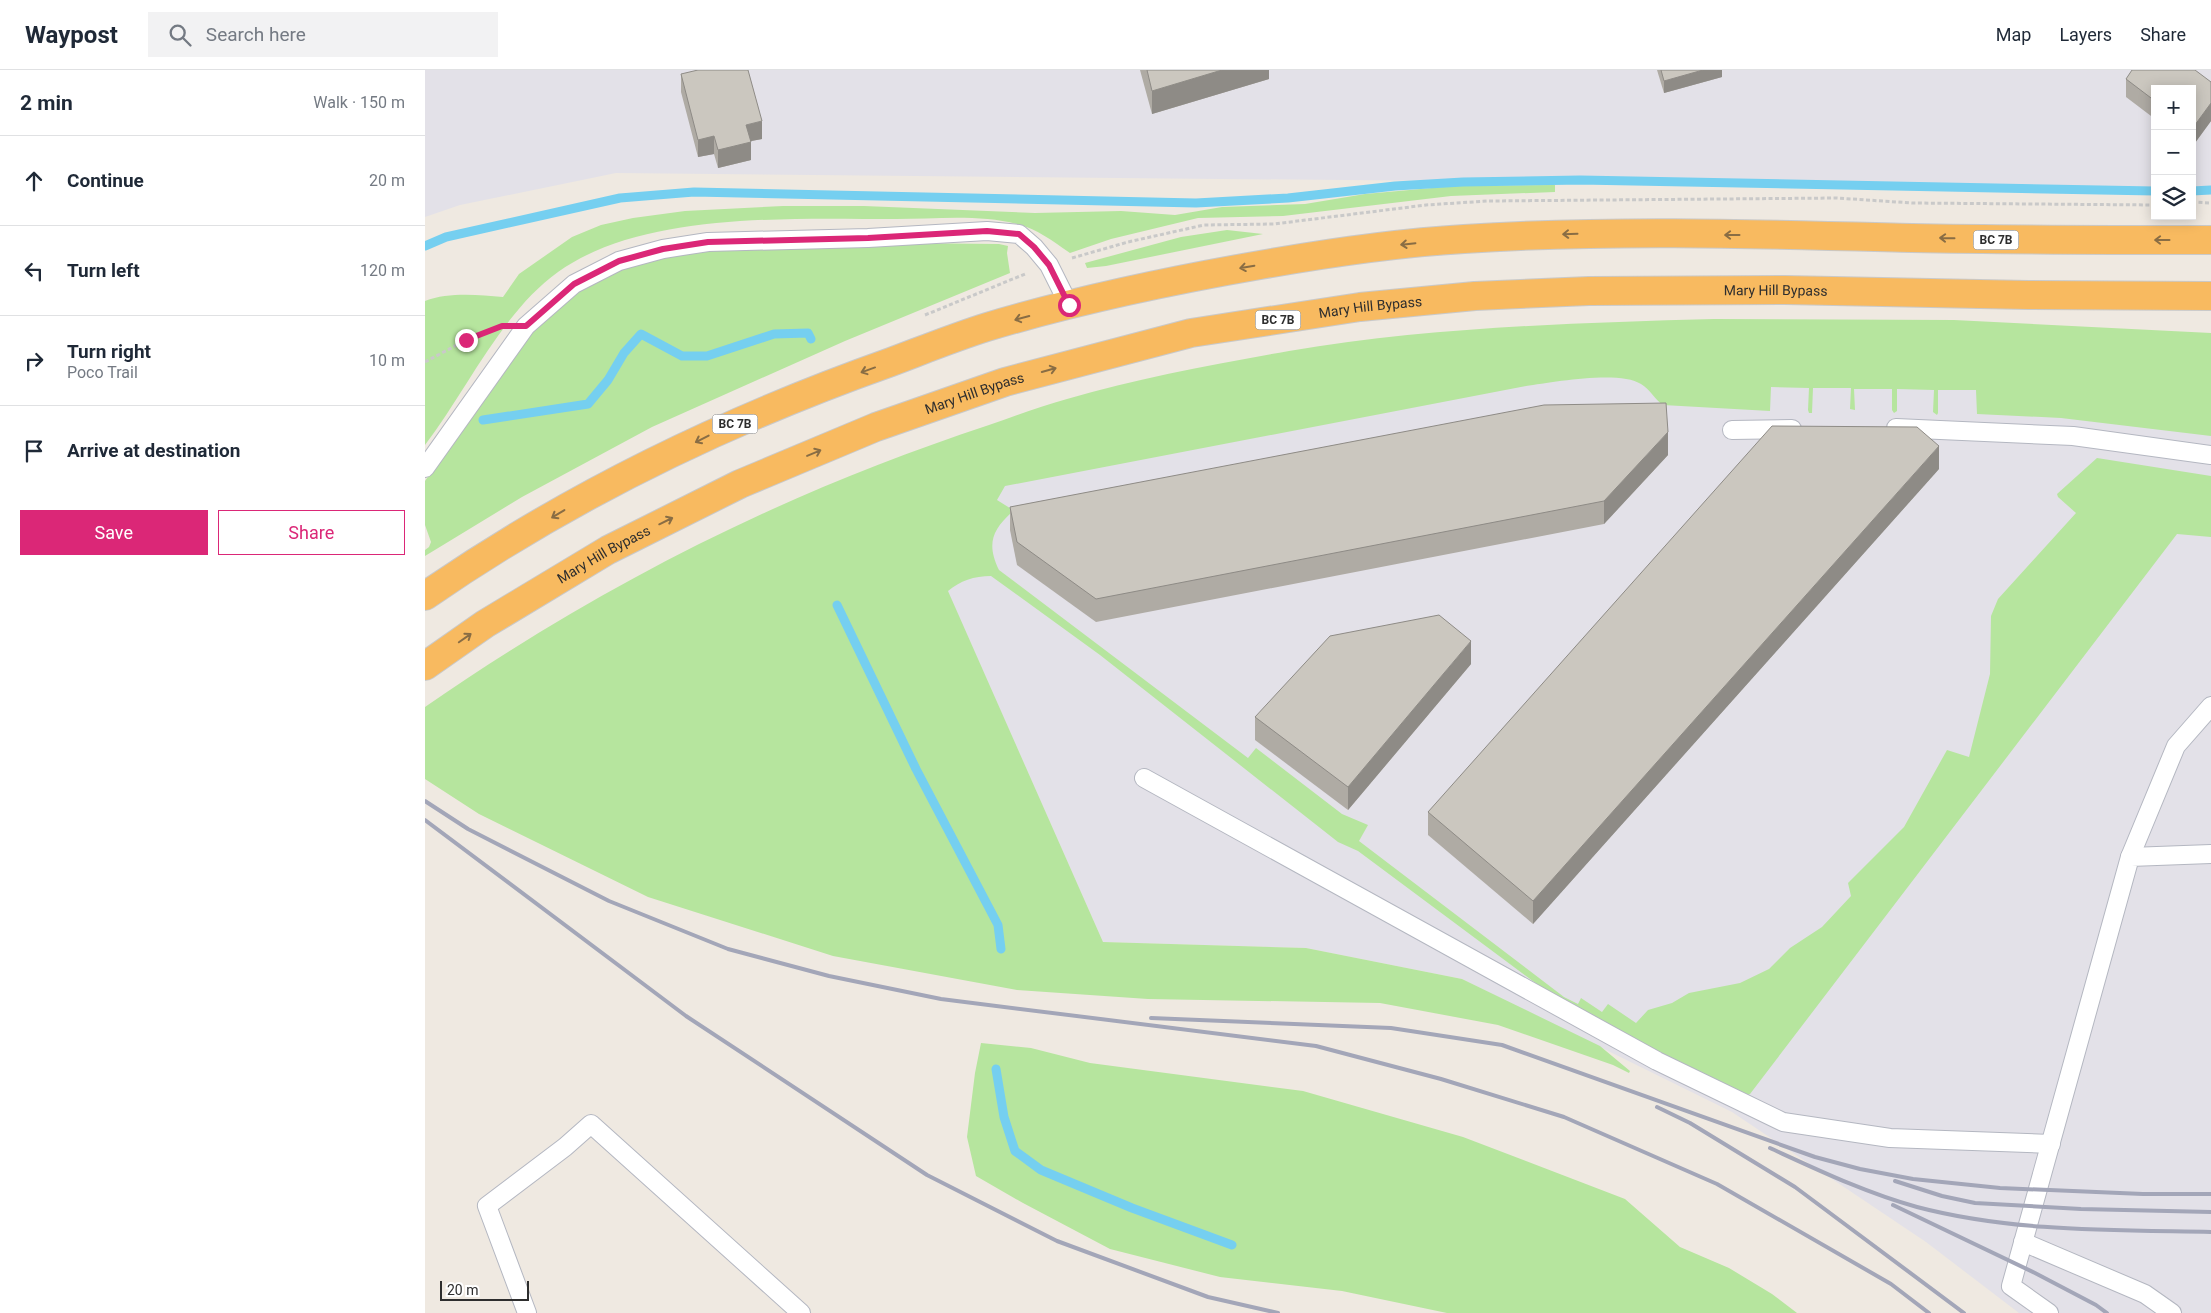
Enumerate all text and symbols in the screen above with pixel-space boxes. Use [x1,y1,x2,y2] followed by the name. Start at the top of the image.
[148,12,498,57] search box
[25,21,118,49] text: Waypost
[166,21,194,49] icon: search
[206,23,306,46] text: Search here
[1996,24,2031,45] text: Map
[2059,24,2112,45] text: Layers
[2140,24,2186,45] text: Share
[2151,85,2196,220] map controls
[2151,85,2196,130] button: +
[20,91,73,115] text: 2 min
[313,93,405,112] text: Walk · 150 m
[2151,130,2196,175] button: −
[20,167,48,195] icon: ahead
[67,169,144,192] text: Continue
[369,171,405,190] text: 20 m
[2151,175,2196,220] button: layers
[1562,230,1578,239] one-way arrow
[1725,230,1741,240] one-way arrow
[1973,230,2019,250] road number: BC 7B
[1940,234,1956,243] one-way arrow
[2155,235,2171,245] one-way arrow
[1400,239,1416,249] one-way arrow
[20,257,48,285] icon: left
[67,259,140,282] text: Turn left
[360,261,405,280] text: 120 m
[1239,263,1255,273] one-way arrow
[1724,282,1828,299] street label: Mary Hill Bypass
[1318,293,1423,321] street label: Mary Hill Bypass
[1058,294,1081,317] route start
[1255,310,1301,330] road number: BC 7B
[1014,313,1030,323] one-way arrow
[455,329,478,352] route end
[67,340,151,363] text: Turn right
[20,347,48,375] icon: right
[369,351,405,370] text: 10 m
[67,363,138,382] text: Poco Trail
[1041,365,1057,375] one-way arrow
[861,366,876,375] one-way arrow
[923,369,1026,417] street label: Mary Hill Bypass
[713,414,757,434] road number: BC 7B
[695,434,710,444] one-way arrow
[20,437,48,465] icon: arrive
[67,439,240,462] text: Arrive at destination
[806,448,821,457] one-way arrow
[551,509,565,519] one-way arrow
[20,510,208,555] button: Save
[218,510,405,555] button: Share
[658,516,673,525] one-way arrow
[554,522,653,587] street label: Mary Hill Bypass
[458,633,472,643] one-way arrow
[440,1278,529,1301] scale bar
[447,1282,479,1298] text: 20 m

